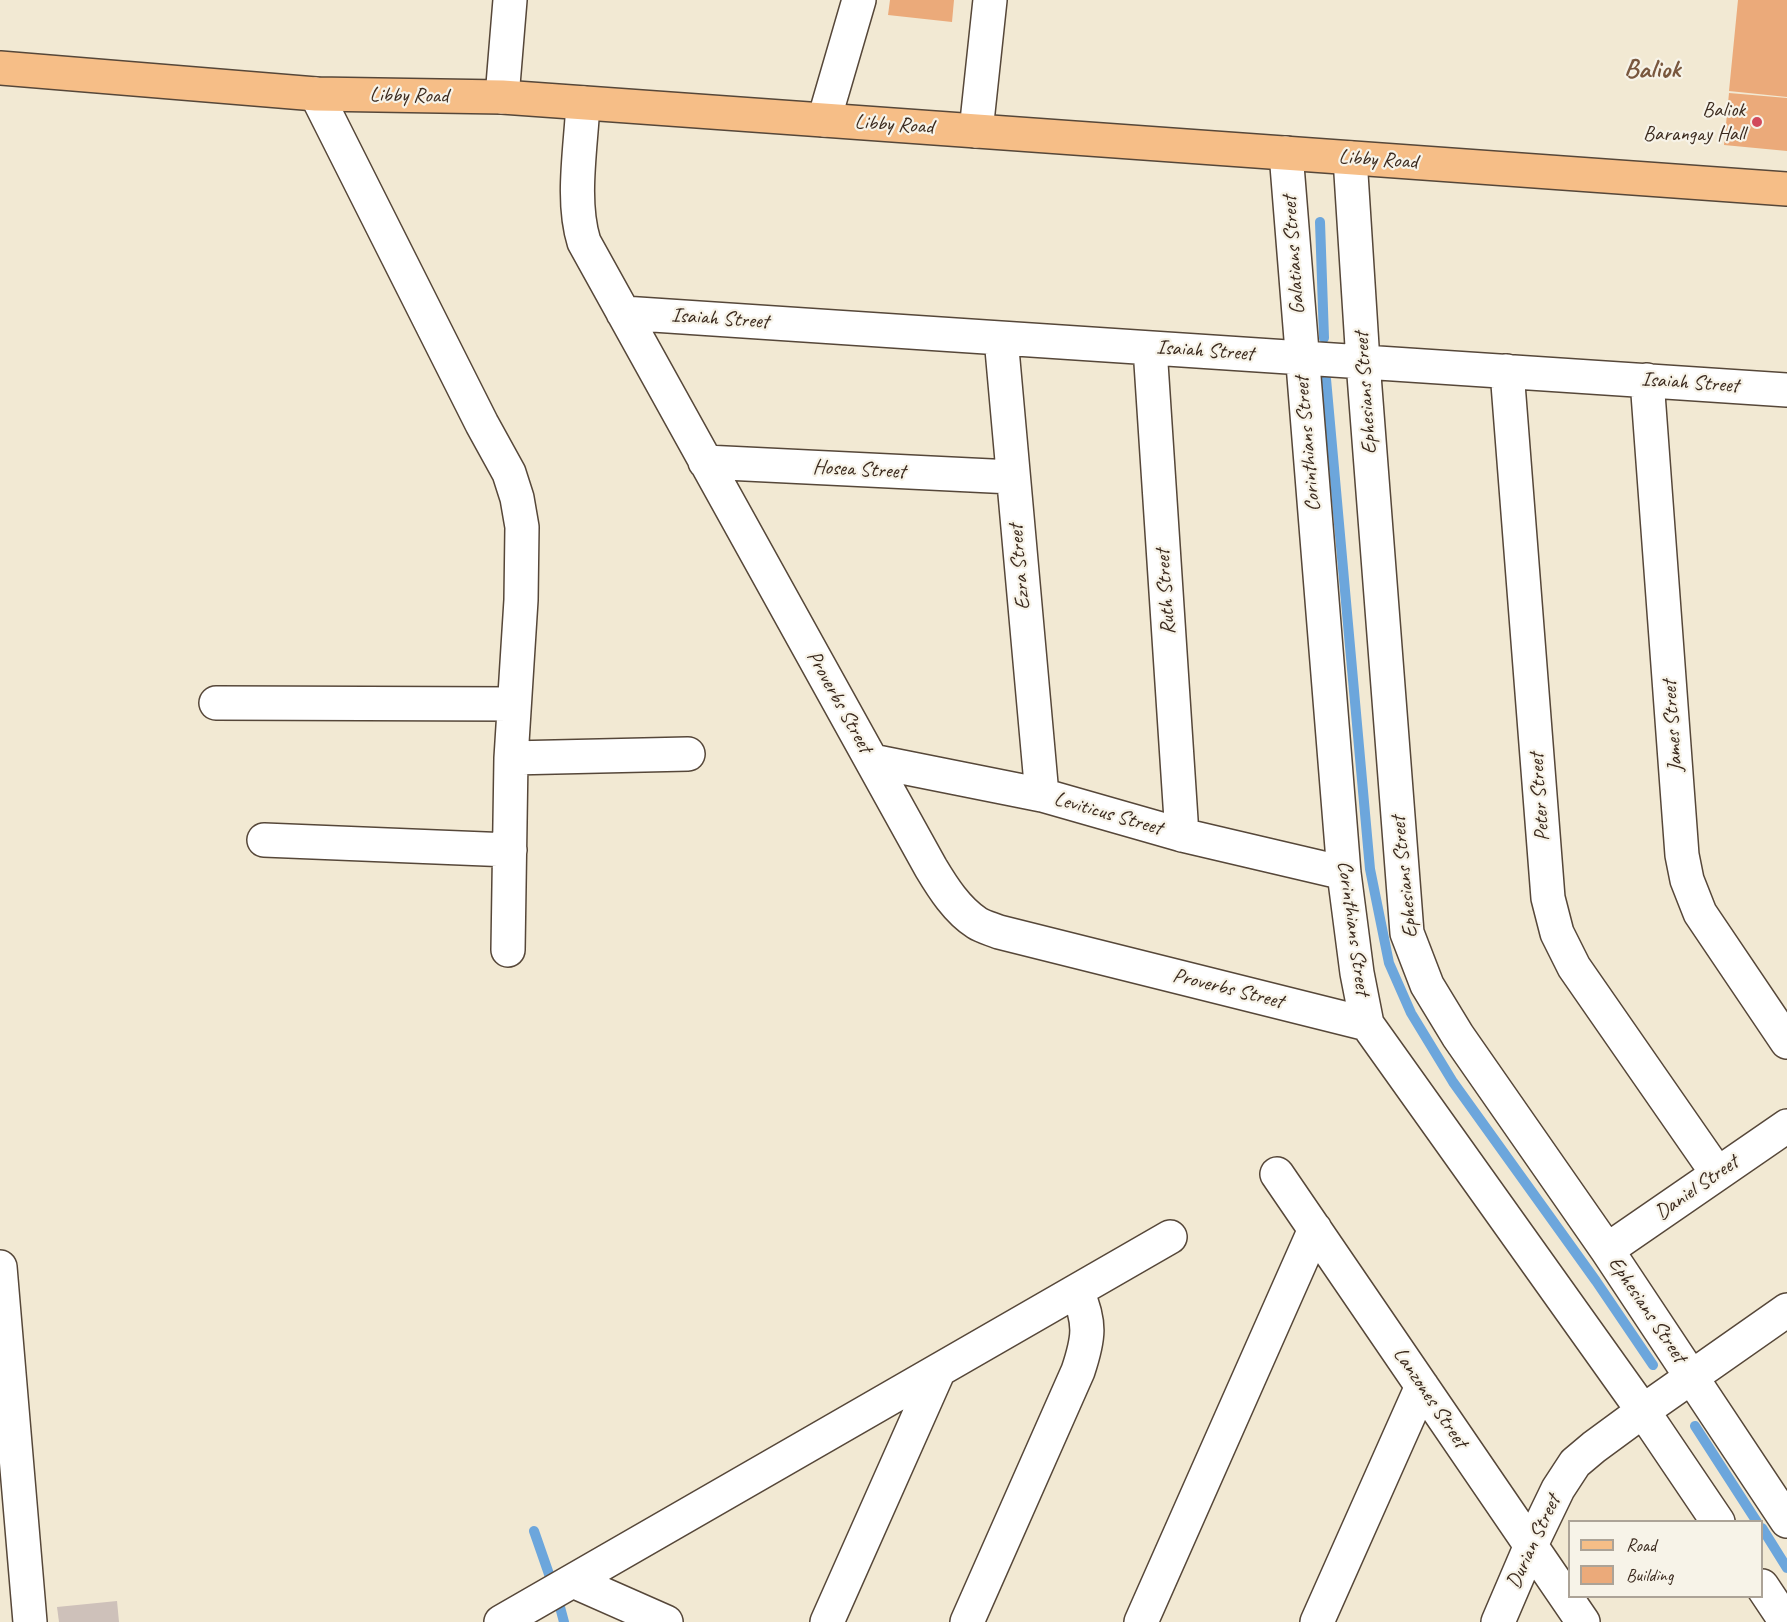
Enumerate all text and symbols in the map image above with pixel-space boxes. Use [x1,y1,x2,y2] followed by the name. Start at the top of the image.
[1624,54,1680,86] district label: Baliok
[369,83,449,109] street label: Libby Road
[1643,97,1745,147] place label: Baliok Barangay Hall
[854,110,934,140] street label: Libby Road
[1750,115,1764,129] marker: Baliok Barangay Hall
[1338,145,1418,175] street label: Libby Road
[1277,195,1311,315] street label: Galatians Street
[671,303,769,335] street label: Isaiah Street
[1349,331,1383,455] street label: Ephesians Street
[1156,335,1254,367] street label: Isaiah Street
[1641,367,1739,399] street label: Isaiah Street
[1290,375,1326,513] street label: Corinthians Street
[812,455,906,485] street label: Hosea Street
[1004,523,1036,611] street label: Ezra Street
[1150,548,1182,636] street label: Ruth Street
[801,646,877,758] street label: Proverbs Street
[1657,679,1689,773] street label: James Street
[1524,752,1556,842] street label: Peter Street
[1051,787,1165,841] street label: Leviticus Street
[1386,815,1424,939] street label: Ephesians Street
[1331,859,1375,997] street label: Corinthians Street
[1170,963,1286,1015] street label: Proverbs Street
[1651,1150,1743,1226] street label: Daniel Street
[1602,1252,1692,1368] street label: Ephesians Street
[1387,1343,1473,1453] street label: Lanzones Street
[1501,1491,1567,1593] street label: Durian Street
[1568,1520,1763,1598] legend
[1626,1534,1656,1556] text: Road
[1626,1564,1673,1586] text: Building

